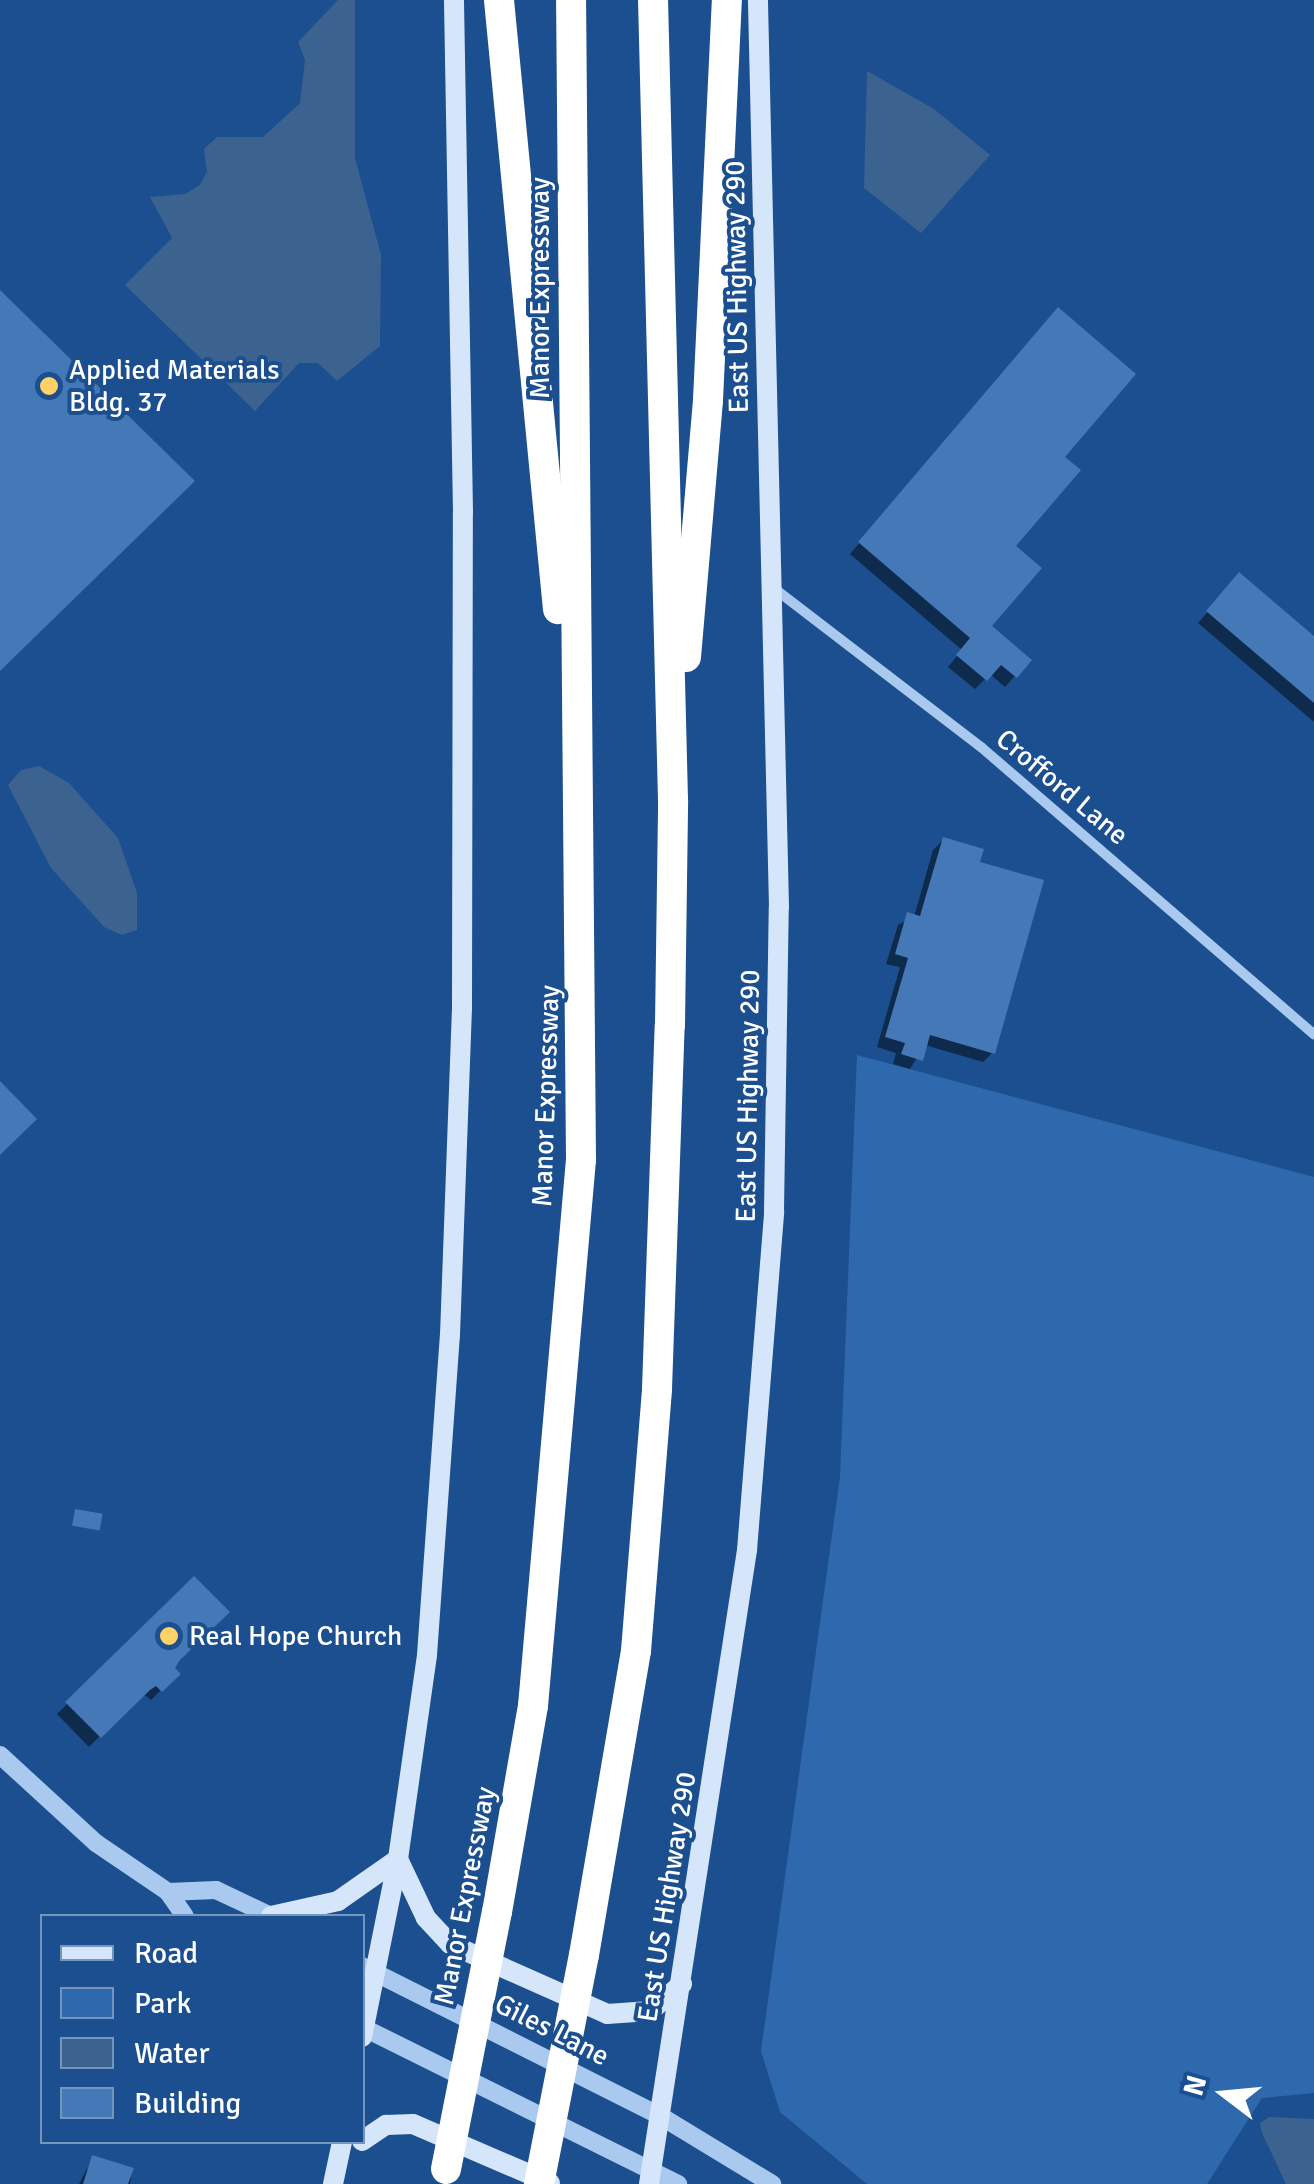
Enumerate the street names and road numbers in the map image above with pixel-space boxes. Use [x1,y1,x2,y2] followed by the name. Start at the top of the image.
[718,160,756,414] street label: East US Highway 290
[523,177,557,399] street label: Manor Expressway
[989,722,1135,852] street label: Crofford Lane
[729,969,767,1223] street label: East US Highway 290
[525,985,567,1207] street label: Manor Expressway
[631,1769,703,2025] street label: East US Highway 290
[427,1784,503,2008] street label: Manor Expressway
[489,1987,615,2073] street label: Giles Lane

